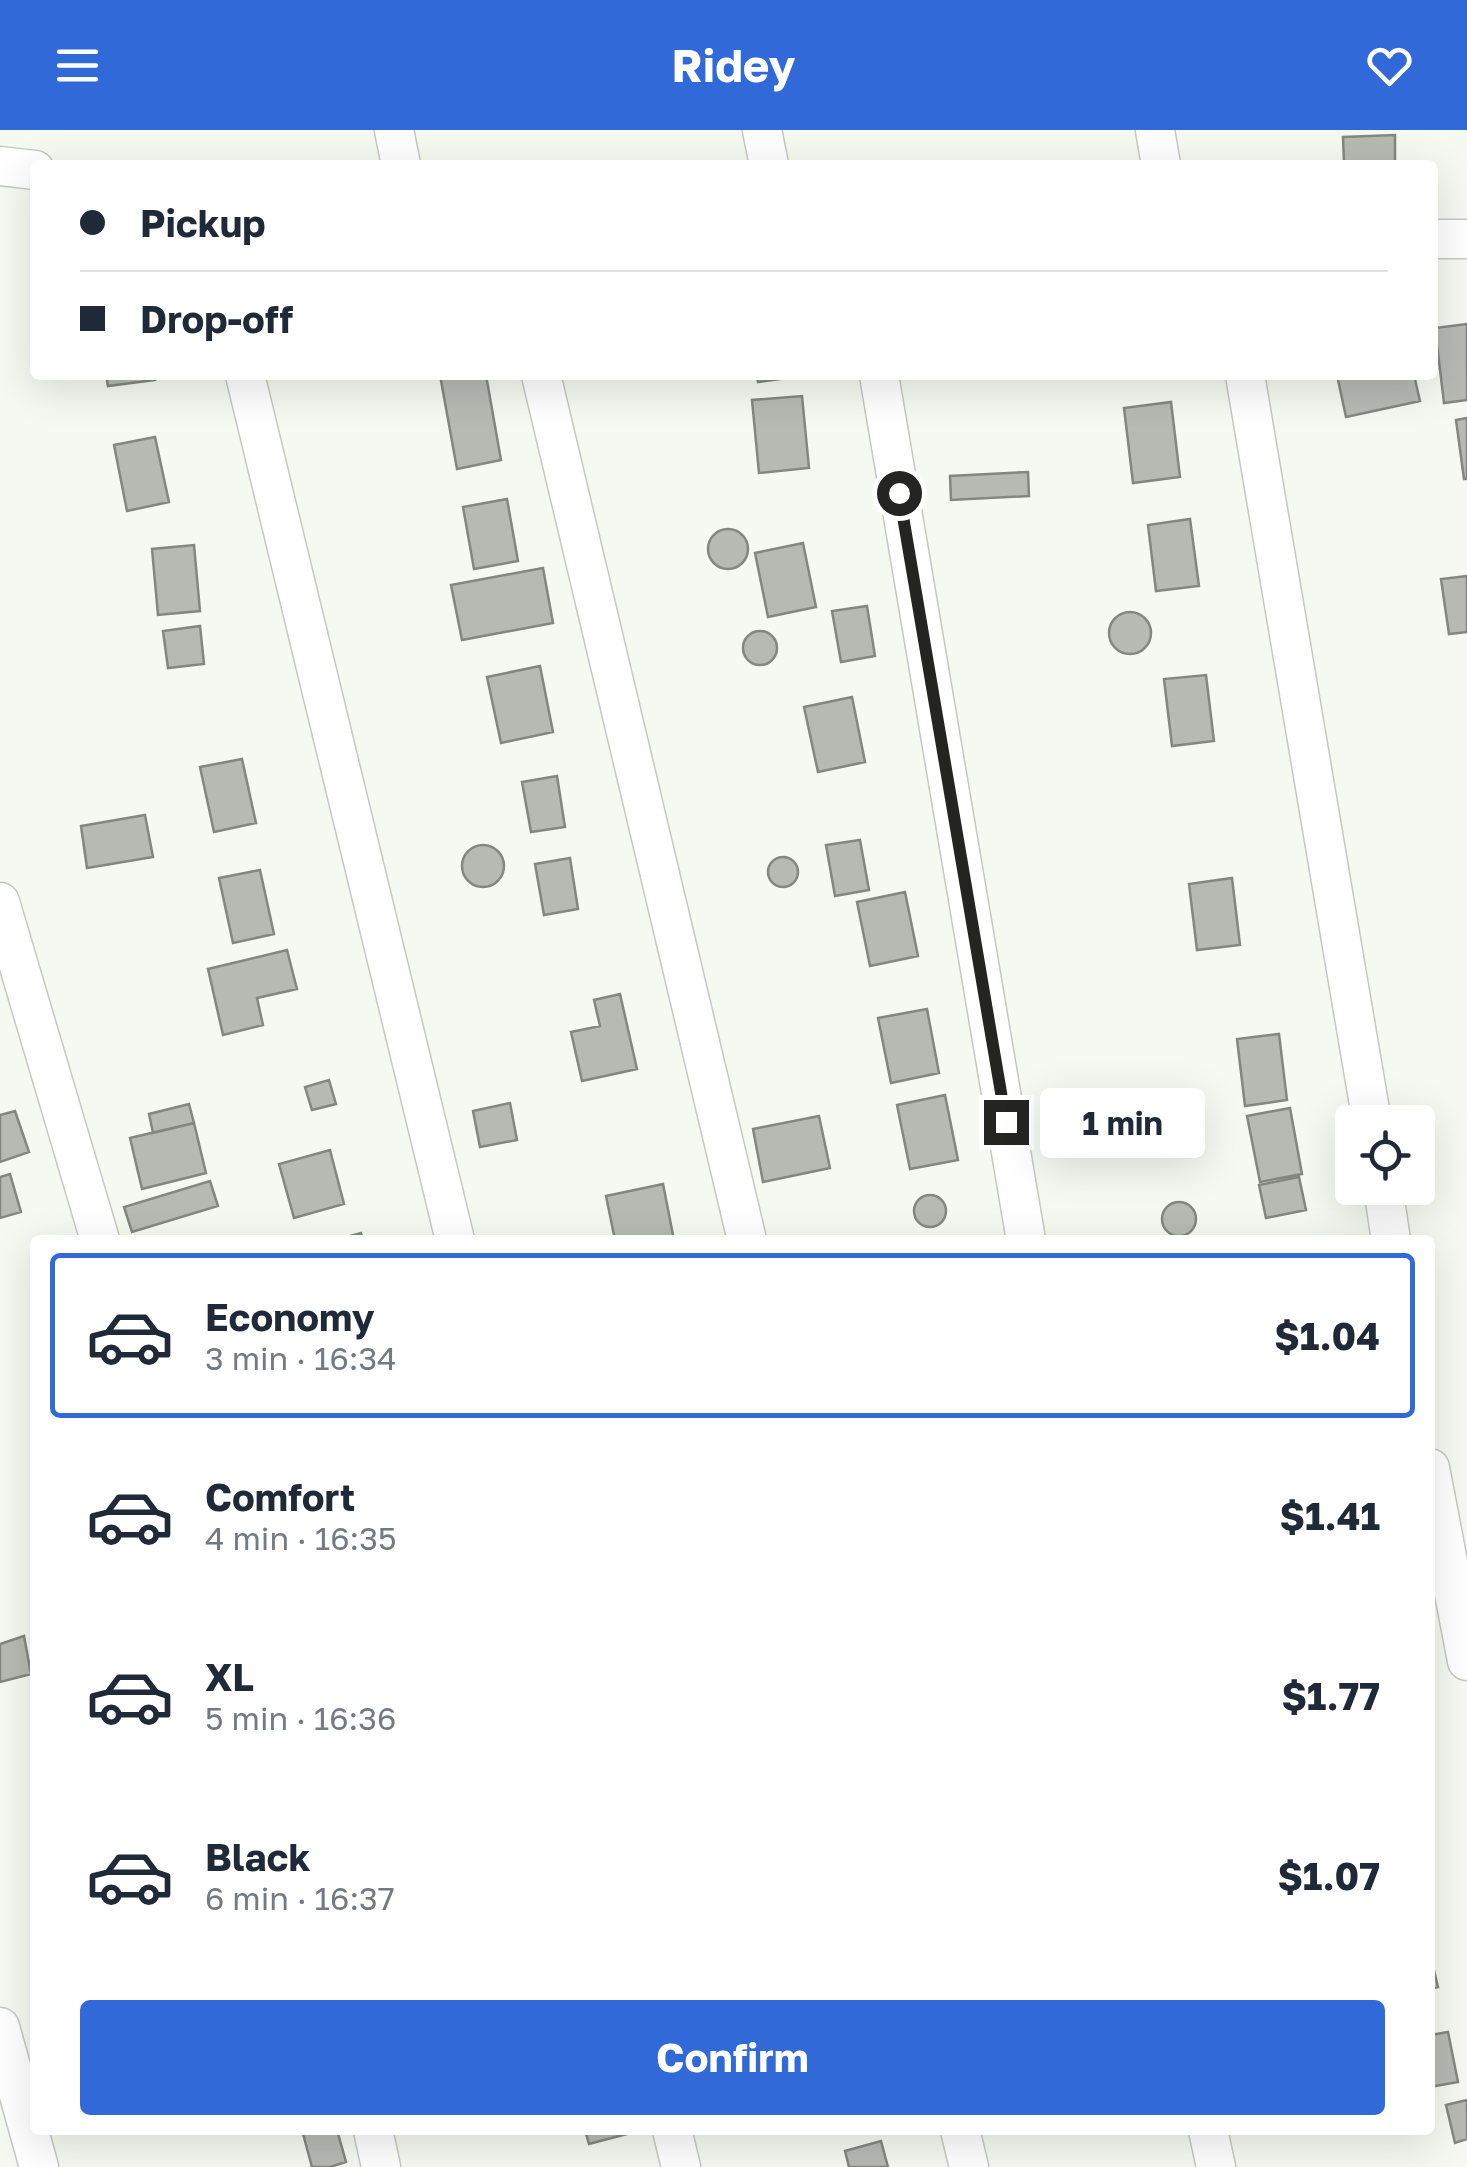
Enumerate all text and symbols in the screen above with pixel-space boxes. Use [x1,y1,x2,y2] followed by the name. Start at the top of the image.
[50,38,105,93] icon: menu
[672,38,795,92] text: Ridey
[1362,38,1417,93] icon: heart
[140,200,266,245] text: Pickup
[140,296,293,341] text: Drop-off
[877,471,922,516] route start
[1041,1087,1206,1157] callout: 1 min
[984,1100,1029,1145] route end
[1082,1104,1163,1142] text: 1 min
[1335,1105,1435,1205] map controls
[1335,1105,1435,1205] button: locate
[85,1291,175,1381] icon: car
[205,1294,374,1339] text: Economy
[1274,1313,1380,1358] text: $1.04
[205,1339,397,1377] text: 3 min · 16:34
[85,1471,175,1561] icon: car
[205,1474,355,1519] text: Comfort
[1279,1493,1380,1538] text: $1.41
[205,1519,396,1557] text: 4 min · 16:35
[85,1651,175,1741] icon: car
[205,1654,254,1699] text: XL
[1281,1673,1380,1718] text: $1.77
[205,1699,396,1737] text: 5 min · 16:36
[85,1831,175,1921] icon: car
[205,1834,310,1879] text: Black
[1277,1853,1380,1898] text: $1.07
[205,1879,395,1917] text: 6 min · 16:37
[80,2000,1385,2115] button: Confirm

